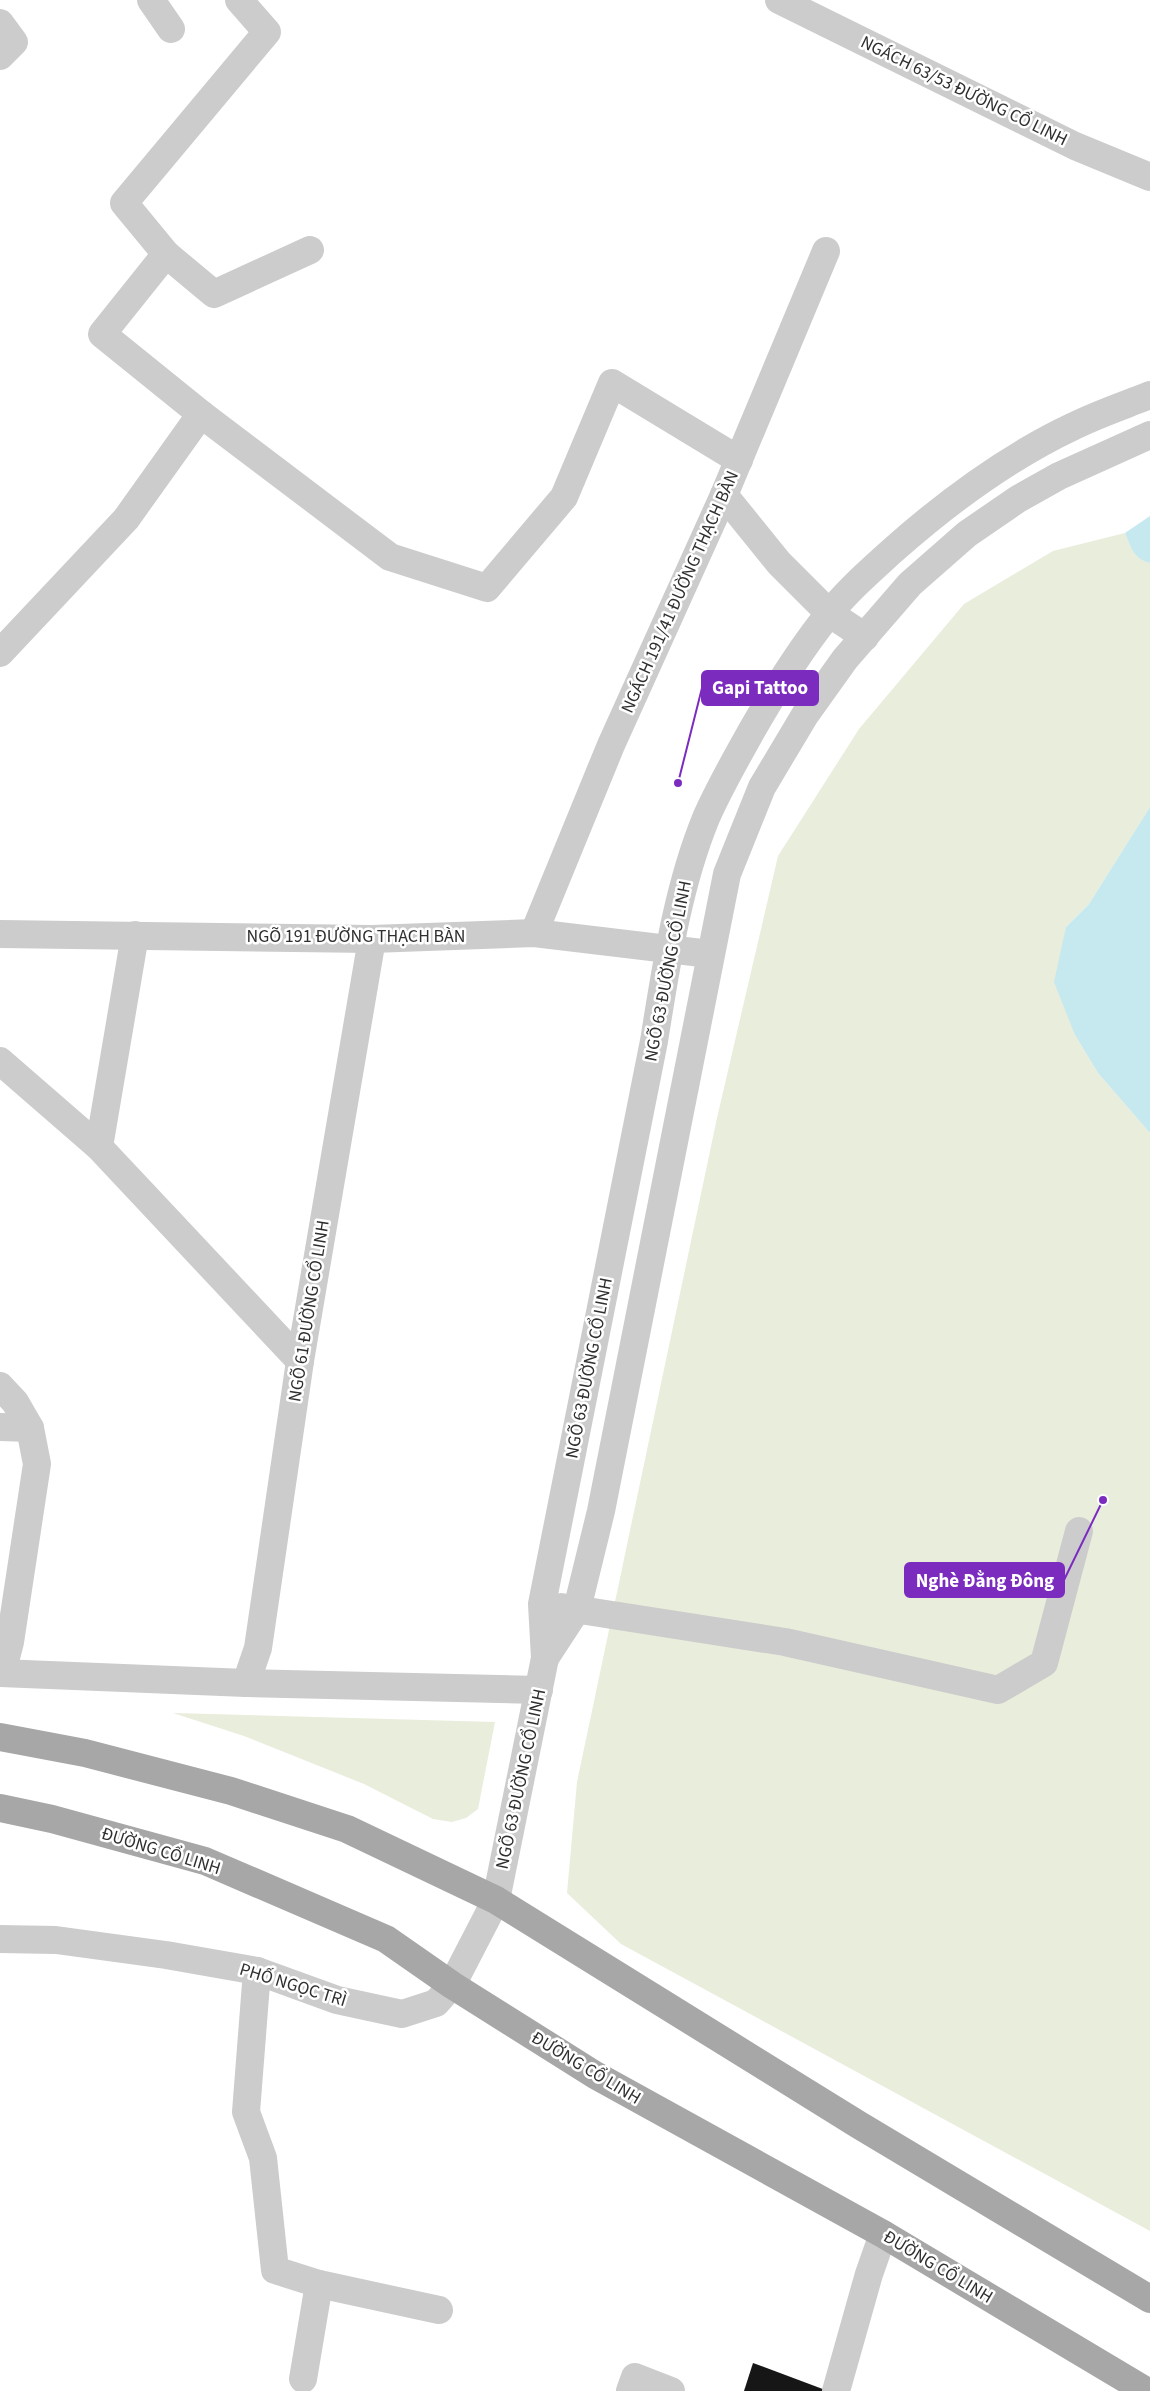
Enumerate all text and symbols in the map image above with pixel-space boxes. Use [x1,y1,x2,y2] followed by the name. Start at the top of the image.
[856,30,1072,152] street label: NGÁCH 63/53 ĐƯỜNG CỔ LINH
[615,467,745,717] street label: NGÁCH 191/41 ĐƯỜNG THẠCH BÀN
[702,671,818,705] callout: Gapi Tattoo
[712,675,808,702] text: Gapi Tattoo
[638,879,698,1063] street label: NGÕ 63 ĐƯỜNG CỔ LINH
[247,924,465,949] street label: NGÕ 191 ĐƯỜNG THẠCH BÀN
[282,1218,336,1404] street label: NGÕ 61 ĐƯỜNG CỔ LINH
[559,1276,619,1460] street label: NGÕ 63 ĐƯỜNG CỔ LINH
[905,1563,1064,1597] callout: Nghè Đằng Đông
[916,1568,1054,1595] text: Nghè Đằng Đông
[490,1687,552,1871] street label: NGÕ 63 ĐƯỜNG CỔ LINH
[98,1821,224,1881] street label: ĐƯỜNG CỔ LINH
[236,1957,350,2013] street label: PHỐ NGỌC TRÌ
[527,2025,645,2111] street label: ĐƯỜNG CỔ LINH
[879,2224,997,2310] street label: ĐƯỜNG CỔ LINH

